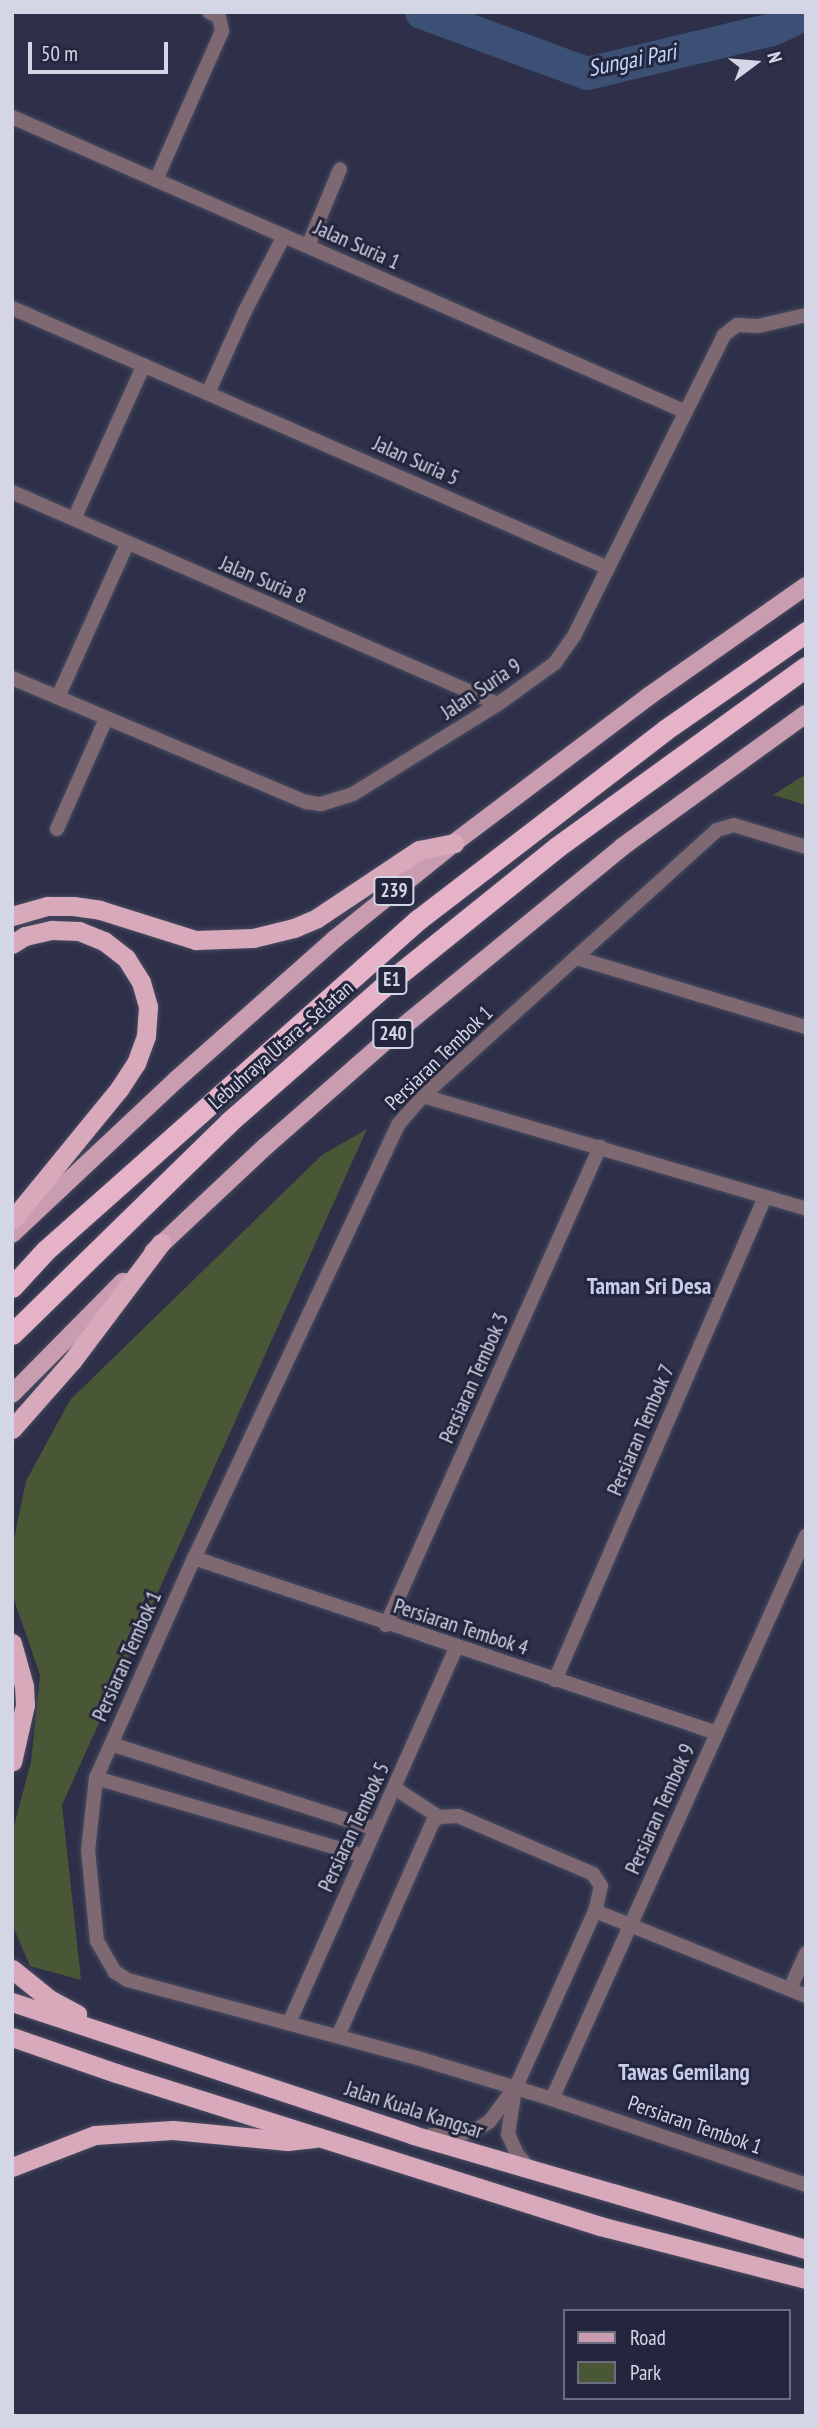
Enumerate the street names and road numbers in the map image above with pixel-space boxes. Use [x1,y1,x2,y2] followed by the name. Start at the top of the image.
[310,215,404,275] street label: Jalan Suria 1
[369,431,463,491] street label: Jalan Suria 5
[216,551,310,609] street label: Jalan Suria 8
[436,653,526,725] street label: Jalan Suria 9
[373,876,415,906] road number: 239
[376,964,408,996] road number: E1
[203,975,359,1115] street label: Lebuhraya Utara–Selatan
[380,1000,498,1116] street label: Persiaran Tembok 1
[372,1018,414,1050] road number: 240
[434,1308,514,1448] street label: Persiaran Tembok 3
[602,1360,680,1500] street label: Persiaran Tembok 7
[87,1586,167,1726] street label: Persiaran Tembok 1
[390,1593,532,1661] street label: Persiaran Tembok 4
[620,1739,700,1879] street label: Persiaran Tembok 9
[313,1758,395,1896] street label: Persiaran Tembok 5
[342,2076,486,2144] street label: Jalan Kuala Kangsar
[624,2090,766,2160] street label: Persiaran Tembok 1

